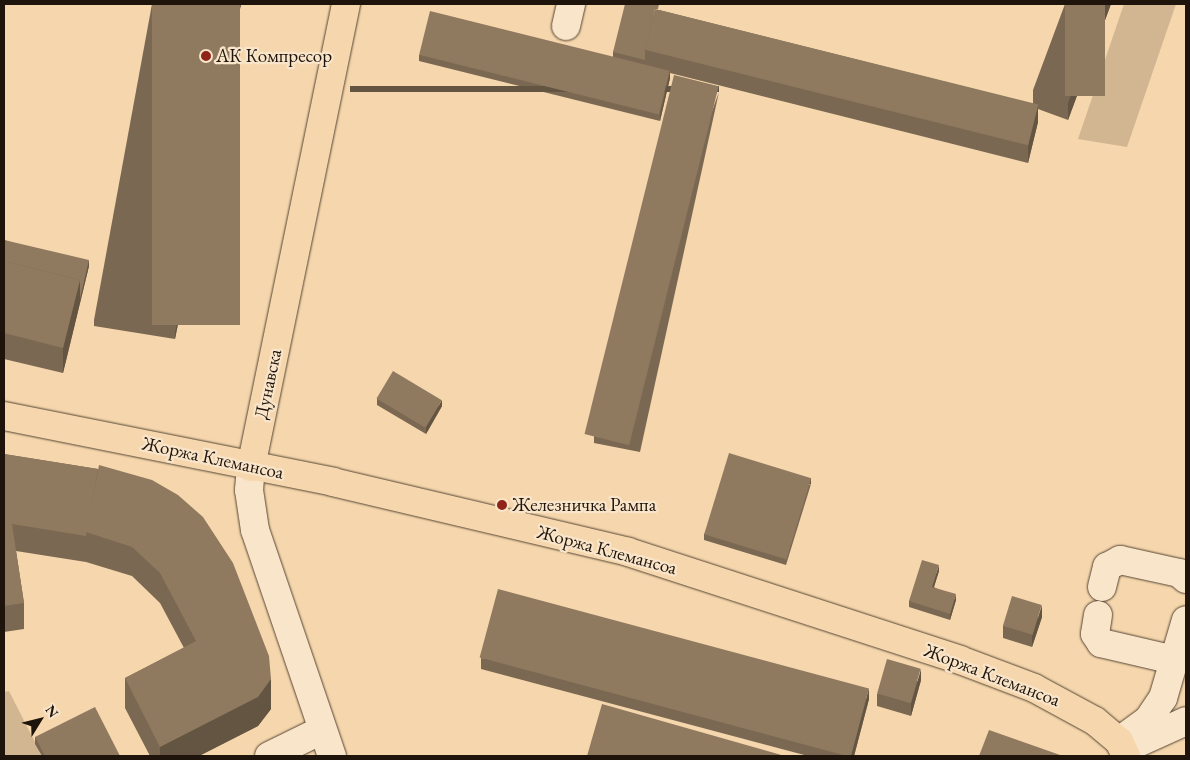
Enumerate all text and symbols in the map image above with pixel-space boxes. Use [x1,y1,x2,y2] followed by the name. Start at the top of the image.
[216,45,332,67] place label: АК Компресор
[200,50,212,62] marker: АК Компресор
[249,347,287,421] street label: Дунавска
[140,432,286,484] street label: Жоржа Клемансоа
[512,494,656,516] place label: Железничка Рампа
[496,499,508,511] marker: Железничка Рампа
[535,520,679,580] street label: Жоржа Клемансоа
[921,639,1063,711] street label: Жоржа Клемансоа
[15,695,65,745] north arrow
[42,701,63,721] text: N

